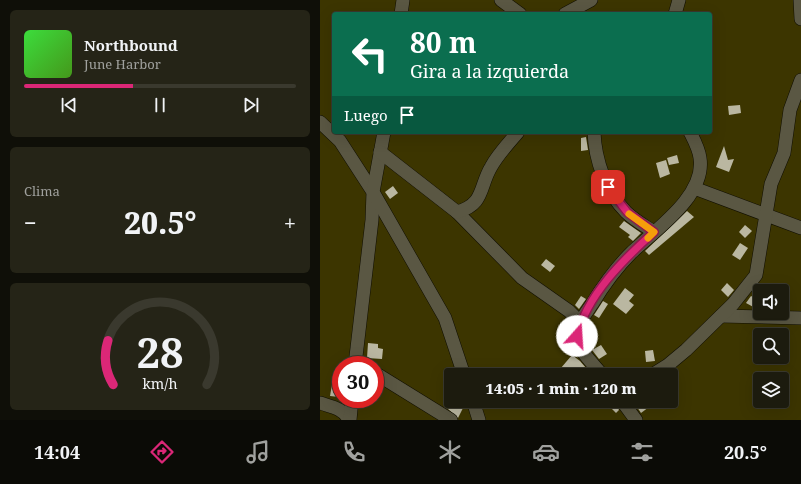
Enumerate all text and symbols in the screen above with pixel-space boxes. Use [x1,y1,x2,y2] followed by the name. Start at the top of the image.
[410,23,477,61] text: 80 m
[344,28,396,80] icon: left
[84,35,178,55] text: Northbound
[84,55,161,73] text: June Harbor
[410,59,569,83] text: Gira a la izquierda
[58,94,80,116] icon: previous
[149,94,171,116] icon: pause
[240,94,262,116] icon: next
[396,104,418,126] icon: arrive
[344,105,388,125] text: Luego
[591,170,625,204] pin
[597,176,619,198] icon: arrive
[24,182,60,200] text: Clima
[124,202,196,243] text: 20.5°
[24,207,37,237] text: −
[284,207,296,237] text: +
[753,284,789,408] map controls
[753,284,789,320] button: sound
[556,315,598,357] position arrow
[136,323,184,379] text: 28
[753,328,789,364] button: search
[332,356,384,408] speed limit sign: 30
[753,372,789,408] button: layers
[142,373,178,392] text: km/h
[485,378,637,398] text: 14:05 · 1 min · 120 m
[148,438,176,466] icon: directions
[244,438,272,466] icon: music
[340,438,368,466] icon: phone
[436,438,464,466] icon: climate
[532,438,560,466] icon: car
[628,438,656,466] icon: filters
[34,440,80,464] text: 14:04
[724,440,767,464] text: 20.5°

